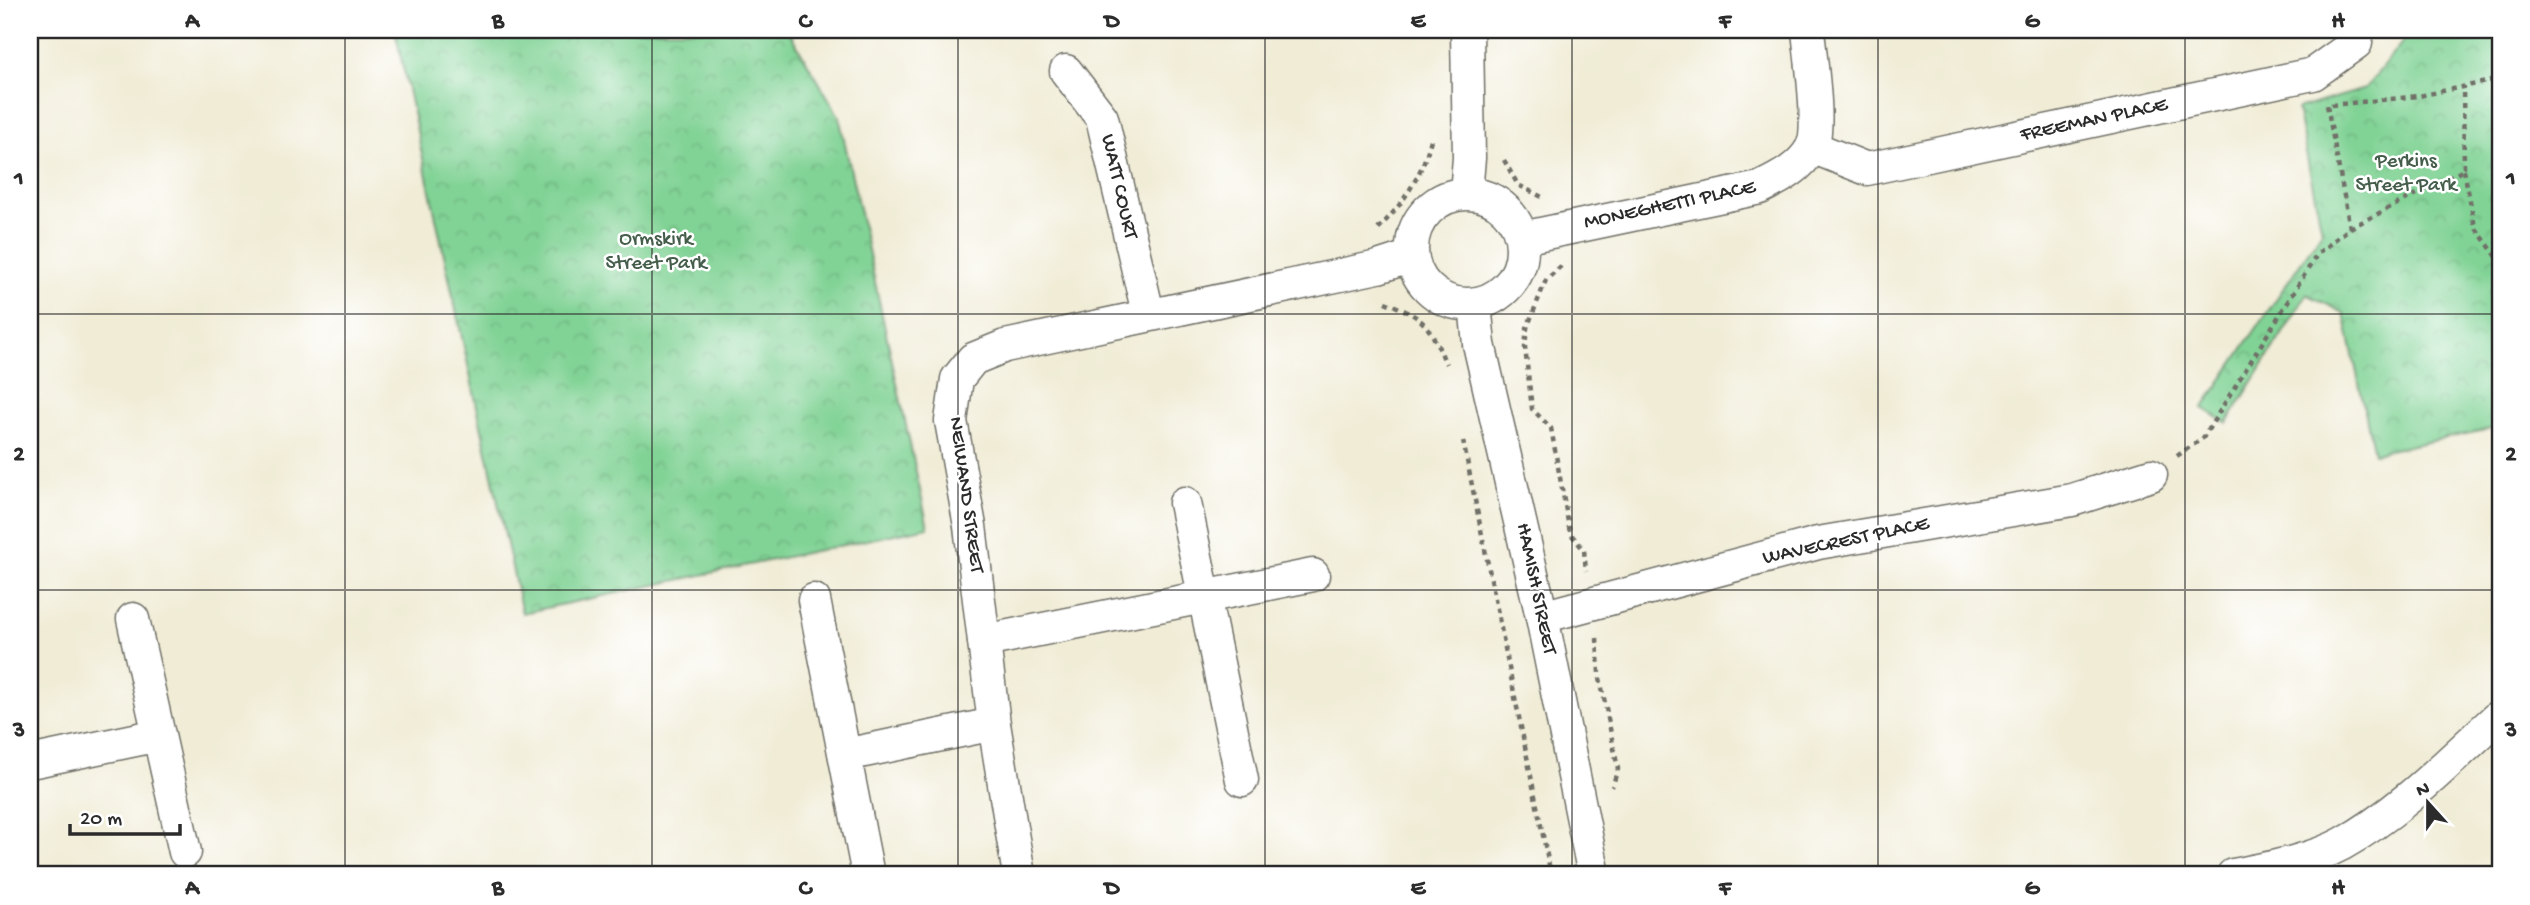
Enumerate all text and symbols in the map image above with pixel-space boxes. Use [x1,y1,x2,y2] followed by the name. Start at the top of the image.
[184,9,200,36] text: A
[491,9,505,36] text: B
[799,9,814,36] text: C
[1103,9,1121,36] text: D
[1411,9,1427,36] text: E
[1718,9,1733,36] text: F
[2025,9,2041,36] text: G
[2331,9,2345,36] text: H
[2017,93,2171,149] street label: FREEMAN PLACE
[1094,132,1142,243] street label: WATT COURT
[2355,150,2459,199] park label: Perkins Street Park
[13,166,24,193] text: 1
[2505,166,2516,193] text: 1
[1582,175,1759,236] street label: MONEGHETTI PLACE
[605,228,709,277] park label: Ormskirk Street Park
[942,415,988,576] street label: NEIWAND STREET
[13,442,25,469] text: 2
[2505,442,2517,469] text: 2
[1761,512,1932,572] street label: WAVECREST PLACE
[1509,521,1561,658] street label: HAMISH STREET
[12,718,25,745] text: 3
[2504,718,2517,745] text: 3
[2394,768,2464,838] north arrow
[2413,777,2433,803] text: N
[70,793,180,837] scale bar
[80,808,122,833] text: 20 m
[184,876,200,903] text: A
[491,876,505,903] text: B
[799,876,814,903] text: C
[1103,876,1121,903] text: D
[1411,876,1427,903] text: E
[1718,876,1733,903] text: F
[2025,876,2041,903] text: G
[2331,876,2345,903] text: H

